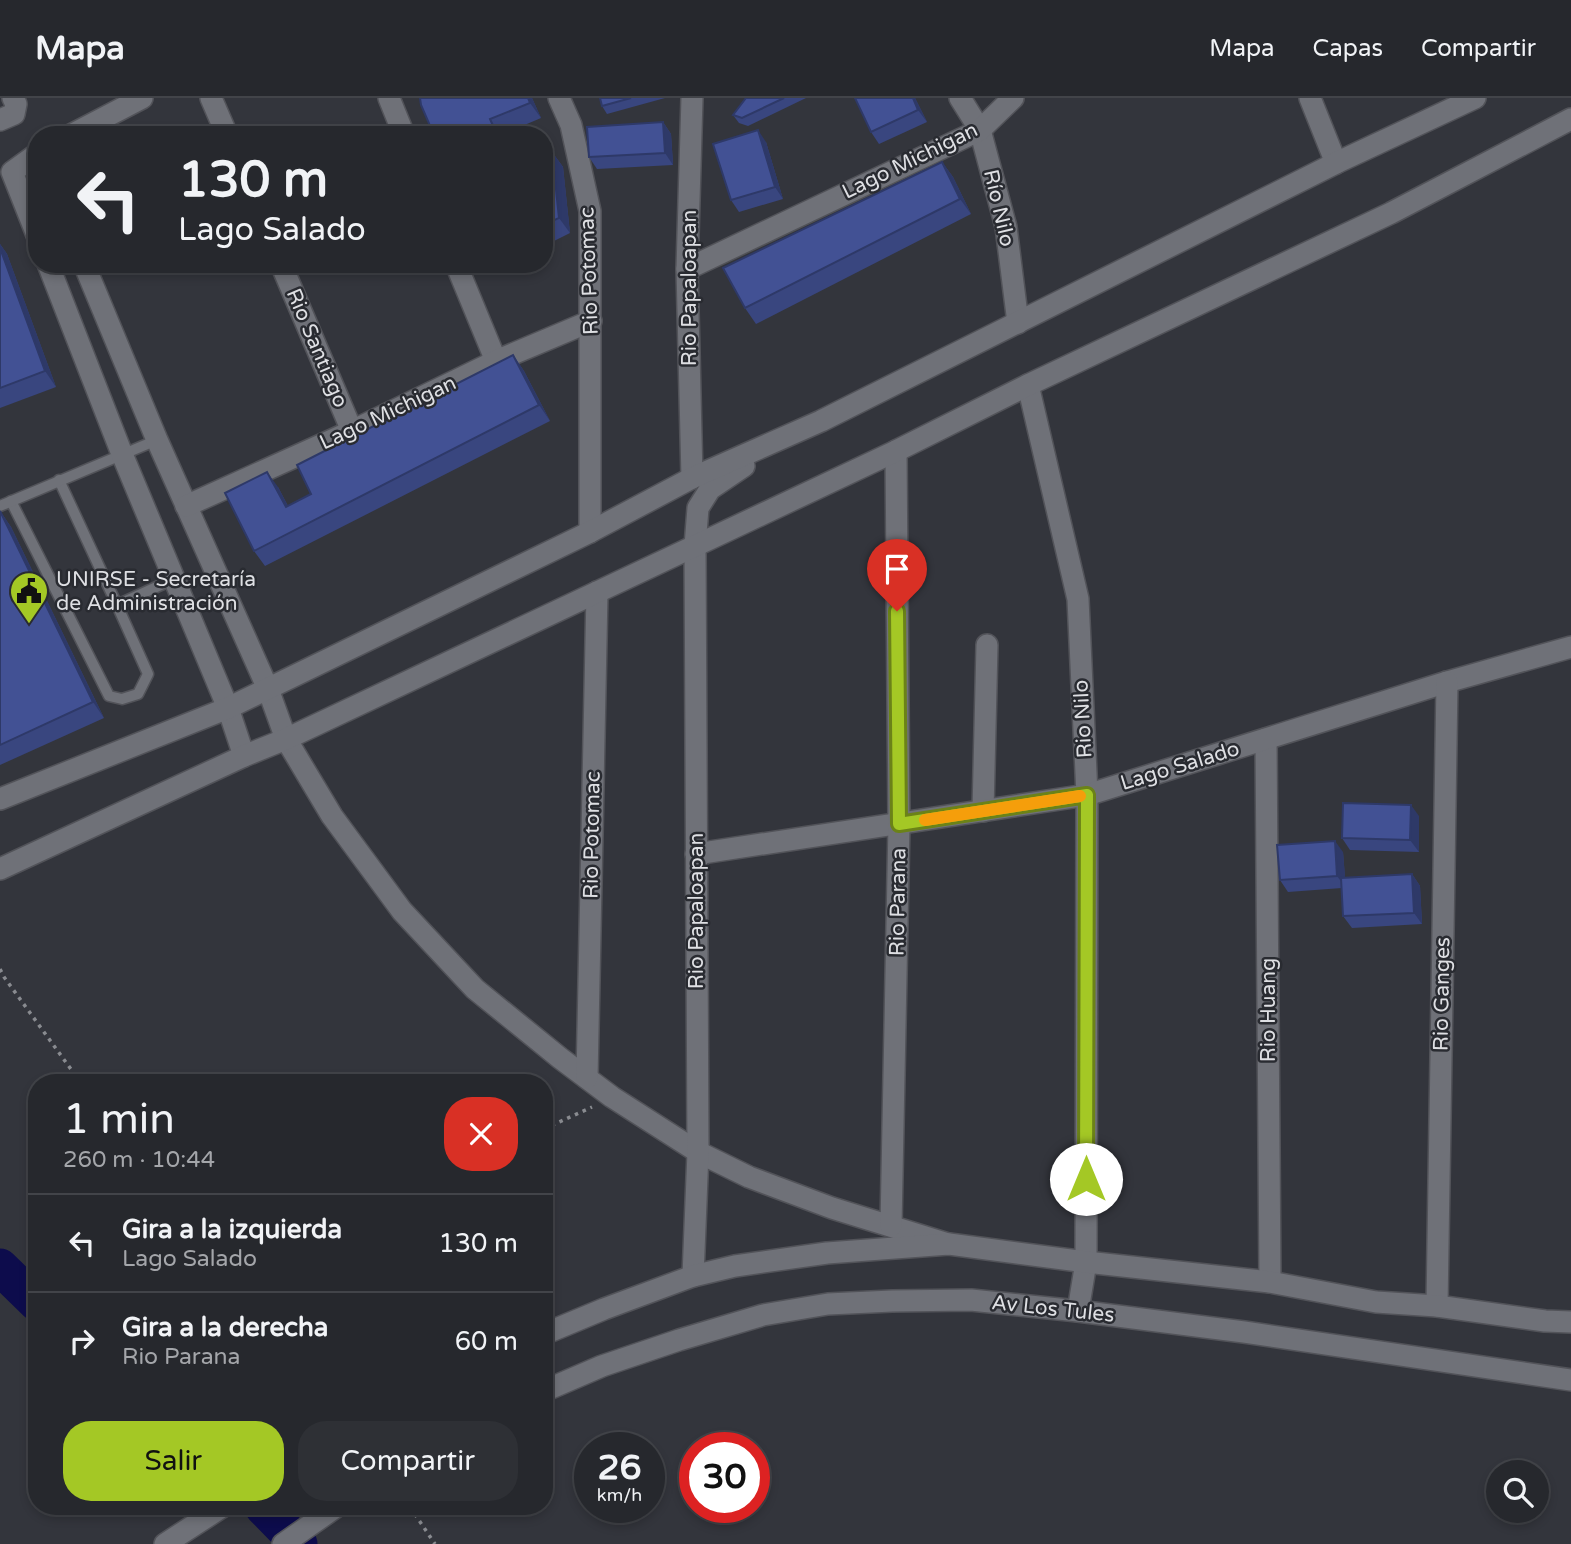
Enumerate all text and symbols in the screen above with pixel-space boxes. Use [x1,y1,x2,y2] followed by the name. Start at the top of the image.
[35,29,125,68] text: Mapa
[1209,34,1275,63] text: Mapa
[1313,34,1383,63] text: Capas
[1421,34,1536,63] text: Compartir
[838,117,982,205] street label: Lago Michigan
[178,151,328,210] text: 130 m
[63,154,154,245] icon: left
[978,167,1020,249] street label: Río Nilo
[574,207,604,335] street label: Rio Potomac
[677,210,702,366] street label: Rio Papaloapan
[178,211,366,249] text: Lago Salado
[281,285,353,411] street label: Rio Santiago
[316,370,460,456] street label: Lago Michigan
[867,539,927,611] pin
[878,550,916,588] icon: arrive
[56,567,256,616] place label: UNIRSE - Secretaría de Administración
[8,570,50,625] public building icon: UNIRSE - Secretaría de Administración
[1068,679,1098,759] street label: Rio Nilo
[1117,736,1243,796] street label: Lago Salado
[578,771,606,899] street label: Rio Potomac
[684,833,709,989] street label: Rio Papaloapan
[885,848,911,956] street label: Rio Parana
[1429,937,1455,1051] street label: Rio Ganges
[1256,958,1281,1062] street label: Rio Huang
[63,1094,175,1145] text: 1 min
[444,1097,518,1171] button: close
[1049,1142,1123,1216] position arrow
[63,1146,215,1174] text: 260 m · 10:44
[122,1214,342,1245] text: Gira a la izquierda
[63,1224,101,1262] icon: left
[438,1228,518,1259] text: 130 m
[122,1245,257,1273] text: Lago Salado
[990,1290,1116,1328] street label: Av Los Tules
[122,1312,328,1343] text: Gira a la derecha
[63,1322,101,1360] icon: right
[455,1326,518,1357] text: 60 m
[122,1343,241,1371] text: Rio Parana
[63,1421,284,1501] button: Salir
[298,1421,518,1501] button: Compartir
[679,1432,770,1523] speed limit sign: 30
[598,1447,641,1489] text: 26
[1486,1460,1549,1523] map controls
[1486,1460,1549,1523] button: search
[597,1484,642,1506] text: km/h

